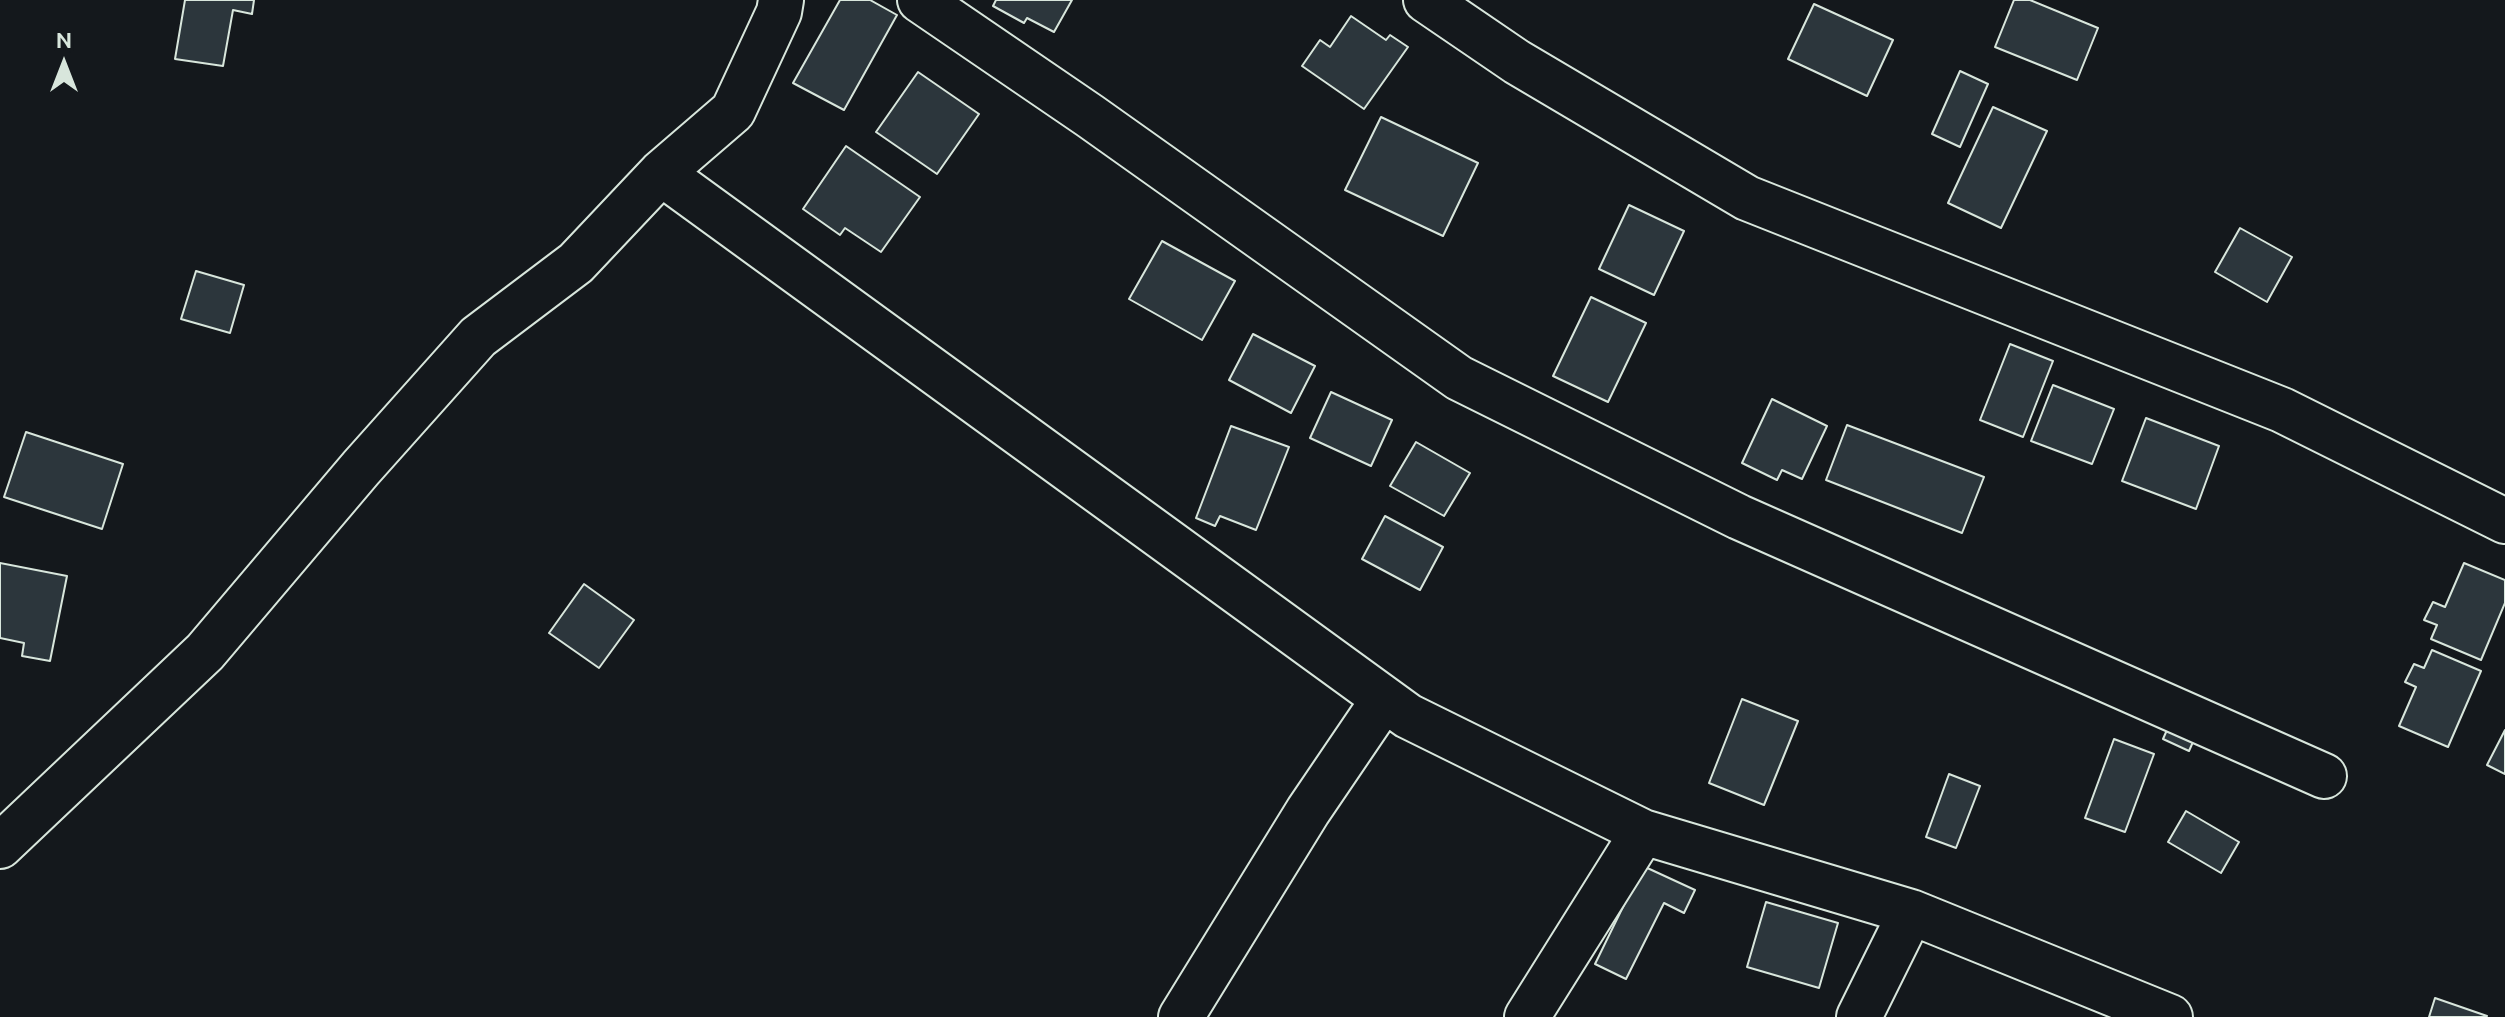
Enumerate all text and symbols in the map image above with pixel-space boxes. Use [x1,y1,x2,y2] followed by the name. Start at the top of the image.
[24,24,104,104] north arrow
[56,27,72,52] text: N

